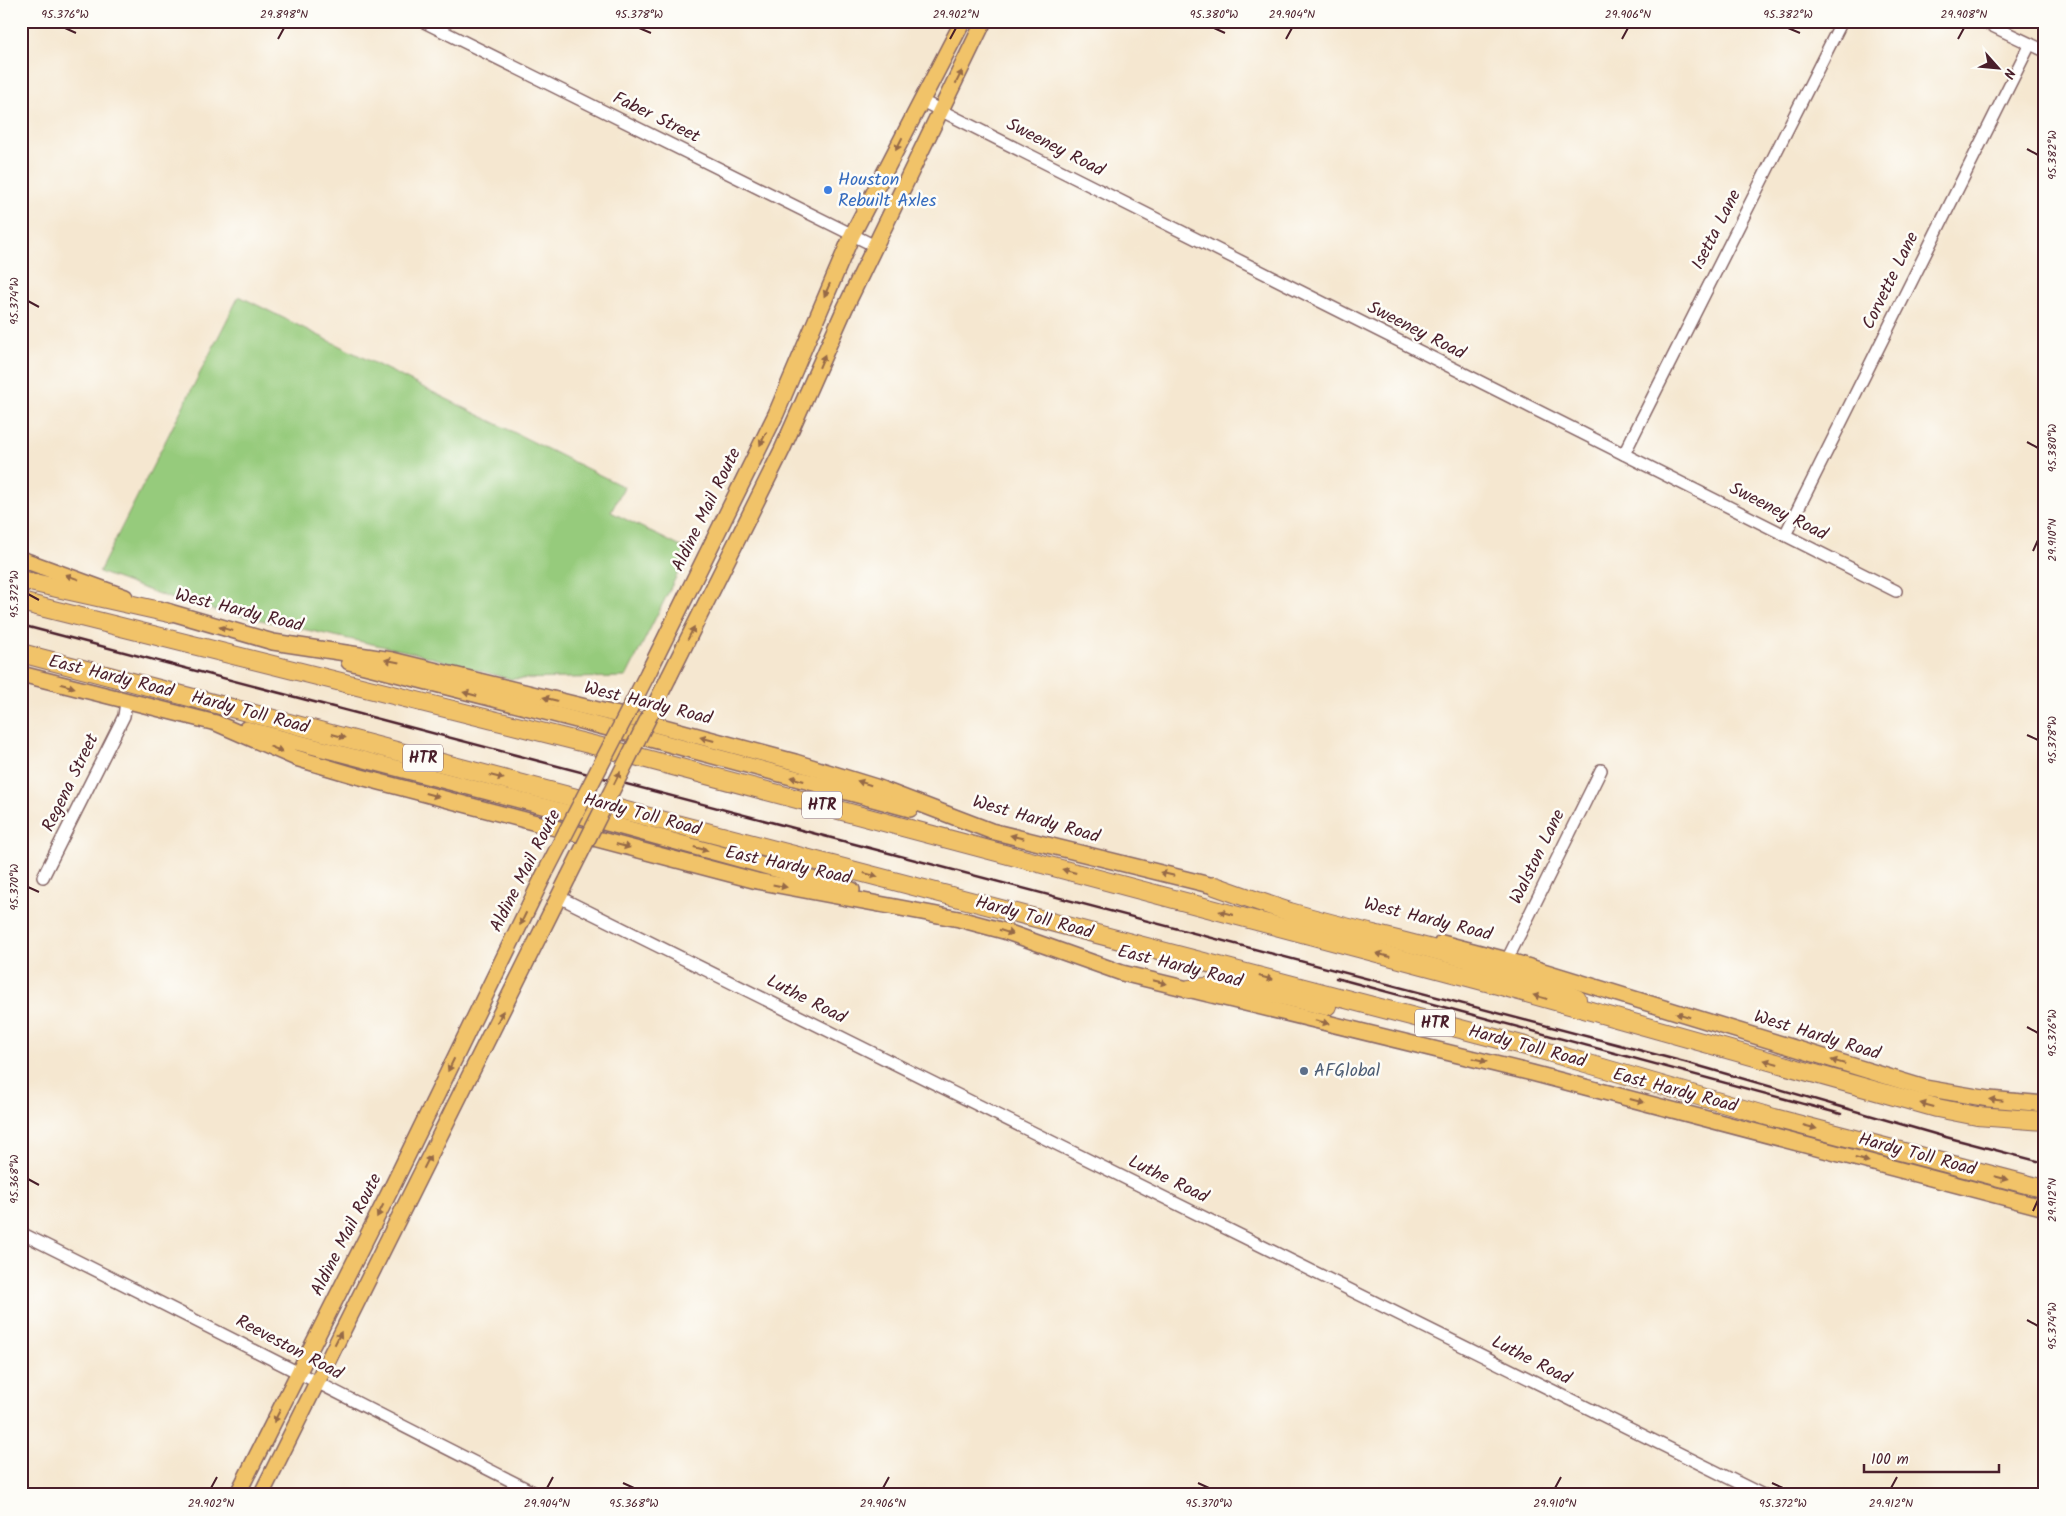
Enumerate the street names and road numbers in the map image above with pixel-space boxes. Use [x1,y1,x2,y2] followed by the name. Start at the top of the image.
[607,84,706,152] street label: Faber Street
[1001,111,1110,186] street label: Sweeney Road
[1684,185,1750,275] street label: Isetta Lane
[1855,227,1927,335] street label: Corvette Lane
[1362,294,1471,369] street label: Sweeney Road
[664,443,750,577] street label: Aldine Mail Route
[1724,475,1833,550] street label: Sweeney Road
[172,581,307,641] street label: West Hardy Road
[45,647,178,707] street label: East Hardy Road
[581,674,716,734] street label: West Hardy Road
[188,683,313,743] street label: Hardy Toll Road
[35,728,108,837] street label: Regena Street
[403,744,443,771] road number: HTR
[580,785,705,845] street label: Hardy Toll Road
[969,788,1104,852] street label: West Hardy Road
[802,792,842,818] road number: HTR
[483,805,569,937] street label: Aldine Mail Route
[1503,805,1573,909] street label: Walston Lane
[722,839,855,894] street label: East Hardy Road
[972,888,1097,948] street label: Hardy Toll Road
[1361,890,1496,950] street label: West Hardy Road
[1114,937,1247,997] street label: East Hardy Road
[761,967,852,1033] street label: Luthe Road
[1750,1003,1885,1069] street label: West Hardy Road
[1415,1010,1455,1036] road number: HTR
[1465,1017,1590,1077] street label: Hardy Toll Road
[1609,1060,1742,1122] street label: East Hardy Road
[1855,1125,1980,1185] street label: Hardy Toll Road
[1123,1148,1214,1212] street label: Luthe Road
[304,1169,390,1301] street label: Aldine Mail Route
[230,1307,349,1389] street label: Reeveston Road
[1486,1328,1577,1394] street label: Luthe Road

